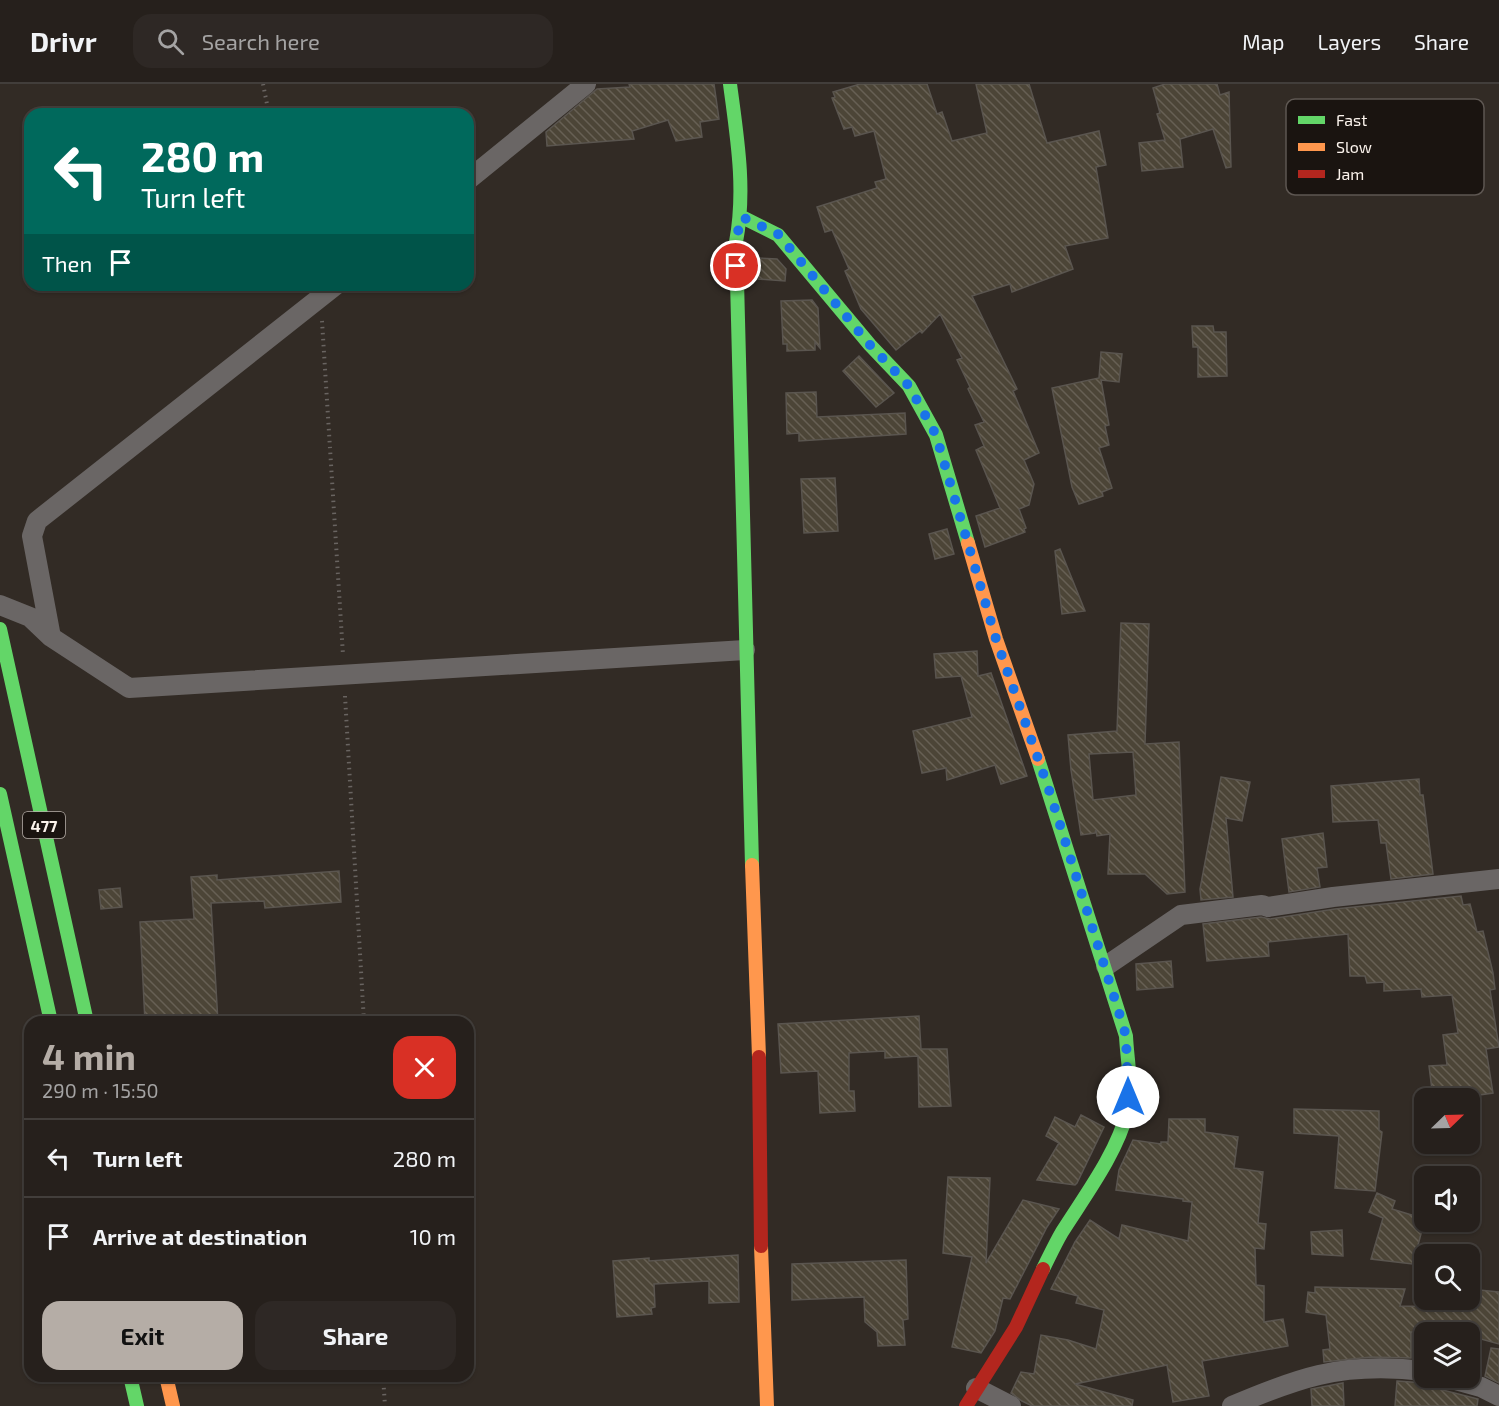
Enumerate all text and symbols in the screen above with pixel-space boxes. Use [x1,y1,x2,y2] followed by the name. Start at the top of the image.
[133,14,553,68] search box
[30,24,97,58] text: Drivr
[154,25,187,58] icon: search
[202,28,320,54] text: Search here
[1242,29,1284,54] text: Map
[1317,29,1381,54] text: Layers
[1414,29,1469,54] text: Share
[1286,99,1484,195] legend
[1336,110,1367,129] text: Fast
[141,130,264,180] text: 280 m
[42,132,120,210] icon: left
[1336,137,1372,156] text: Slow
[1336,164,1364,183] text: Jam
[141,181,245,213] text: Turn left
[710,240,761,291] pin
[104,246,137,279] icon: arrive
[719,249,752,282] icon: arrive
[42,250,92,276] text: Then
[23,812,65,838] road number: 477
[42,1034,136,1077] text: 4 min
[393,1036,456,1099] button: close
[1096,1065,1160,1129] position arrow
[42,1078,159,1102] text: 290 m · 15:50
[1414,1088,1480,1154] north arrow
[1414,1088,1480,1388] map controls
[42,1142,75,1175] icon: left
[93,1145,182,1171] text: Turn left
[393,1145,456,1171] text: 280 m
[1414,1166,1480,1232] button: sound
[42,1220,75,1253] icon: arrive
[93,1223,307,1249] text: Arrive at destination
[410,1223,456,1249] text: 10 m
[1414,1244,1480,1310] button: search
[42,1301,243,1370] button: Exit
[255,1301,456,1370] button: Share
[1414,1322,1480,1388] button: layers

